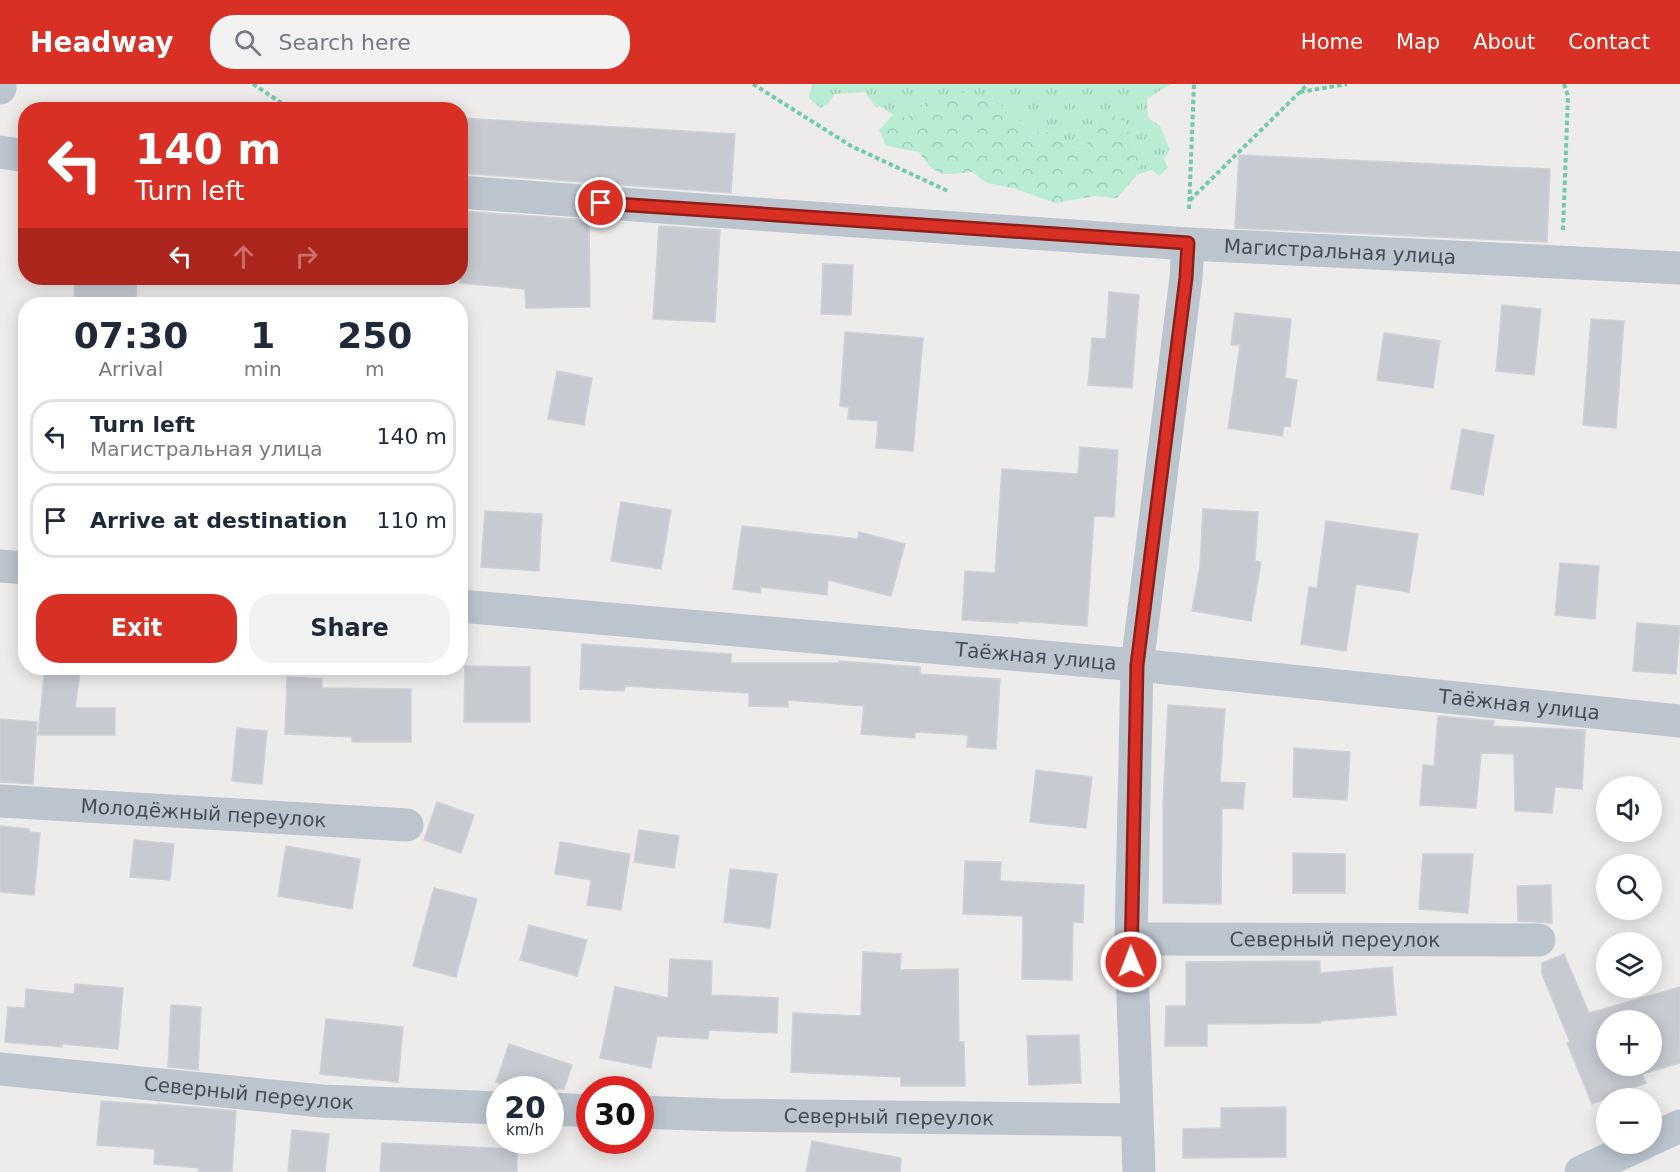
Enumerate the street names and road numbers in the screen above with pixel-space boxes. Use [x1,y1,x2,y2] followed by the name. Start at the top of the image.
[1223,234,1457,269] street label: Магистральная улица
[953,637,1118,675] street label: Таёжная улица
[1437,684,1601,725] street label: Таёжная улица
[80,794,327,832] street label: Молодёжный переулок
[1230,927,1440,952] street label: Северный переулок
[143,1071,354,1114] street label: Северный переулок
[783,1104,994,1130] street label: Северный переулок

